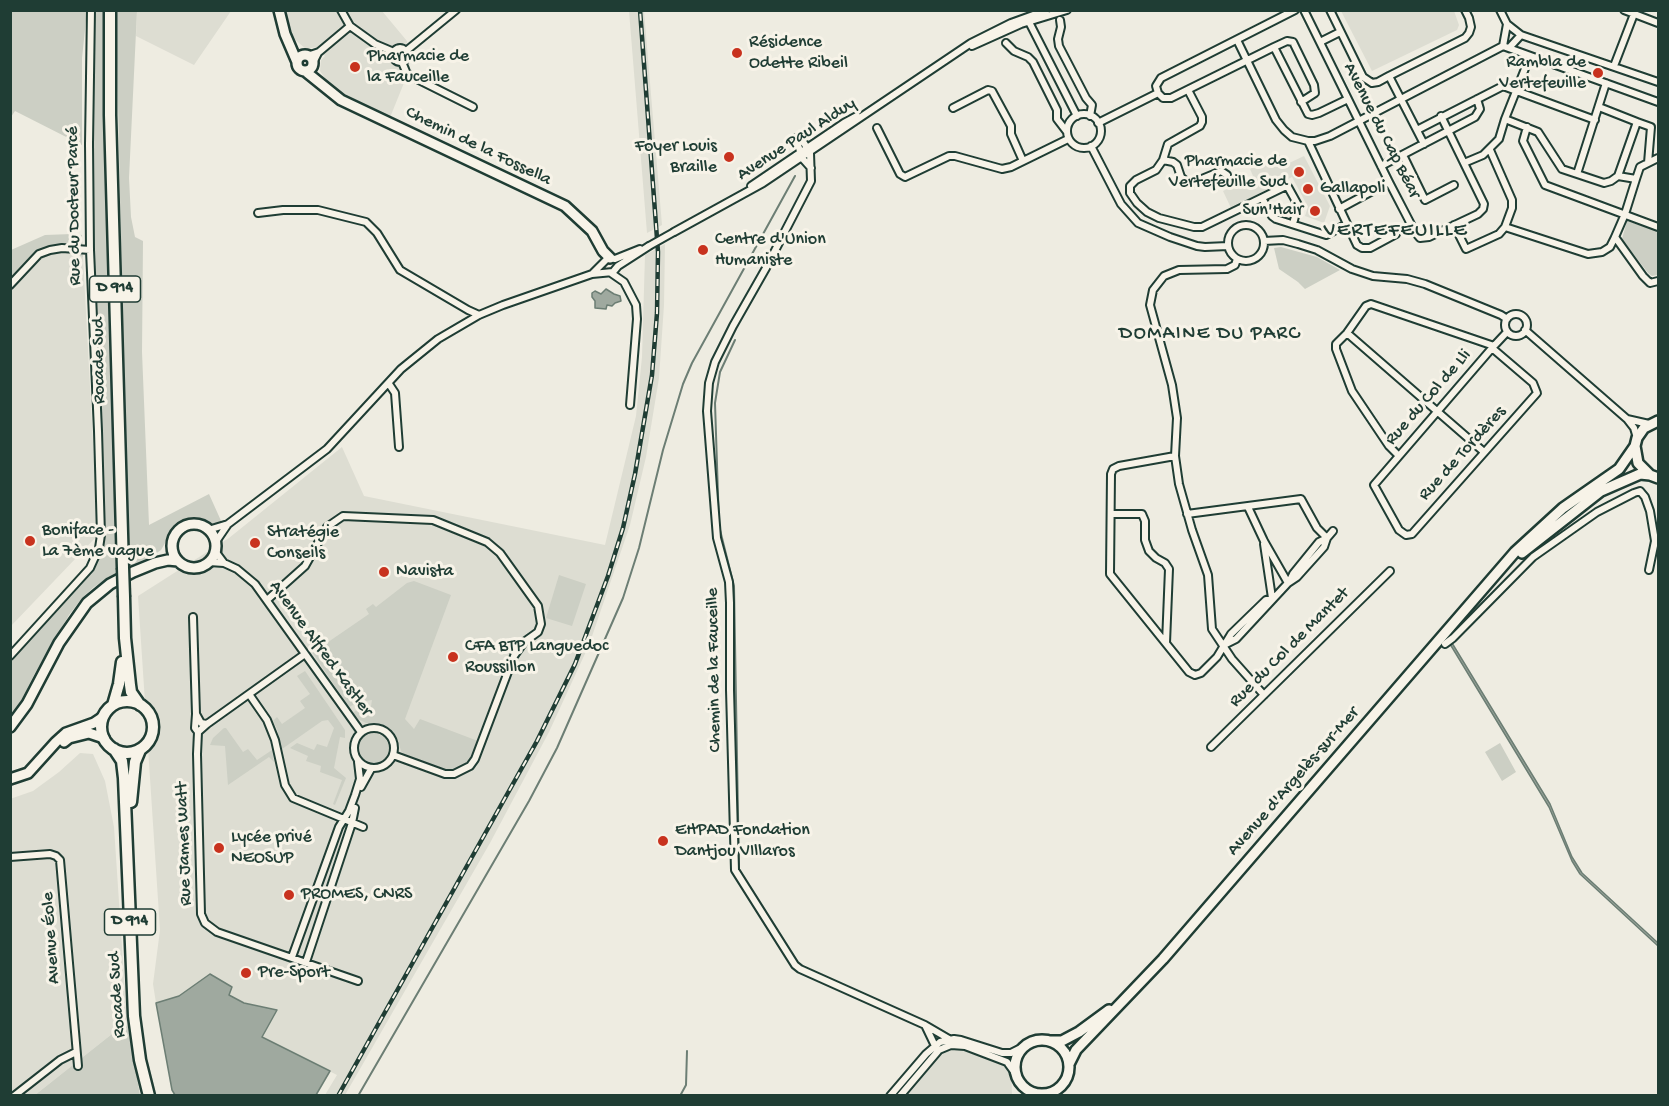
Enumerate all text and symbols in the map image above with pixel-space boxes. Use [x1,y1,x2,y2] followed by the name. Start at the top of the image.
[749,32,848,74] place label: Résidence Odette Ribeil
[367,46,469,88] place label: Pharmacie de la Fauceille
[730,46,744,60] marker: Résidence Odette Ribeil
[1499,52,1586,94] place label: Rambla de Vertefeuille
[348,60,362,74] marker: Pharmacie de la Fauceille
[1337,60,1425,202] street label: Avenue du Cap Béar
[1591,66,1605,80] marker: Rambla de Vertefeuille
[733,94,861,186] street label: Avenue Paul Alduy
[402,102,554,192] street label: Chemin de la Fossella
[63,126,87,286] street label: Rue du Docteur Parcé
[635,136,717,178] place label: Foyer Louis Braille
[722,150,736,164] marker: Foyer Louis Braille
[1169,151,1287,194] place label: Pharmacie de Vertefeuille Sud
[1292,165,1306,179] marker: Pharmacie de Vertefeuille Sud
[1320,178,1385,200] place label: Gallapoli
[1301,182,1315,196] marker: Gallapoli
[1243,200,1303,222] place label: Sun'Hair
[1308,204,1322,218] marker: Sun'Hair
[1324,219,1468,245] district label: VERTEFEUILLE
[715,229,826,272] place label: Centre d'Union Humaniste
[696,243,710,257] marker: Centre d'Union Humaniste
[90,276,140,302] road number: D 914
[88,318,112,404] street label: Rocade Sud
[1119,323,1301,347] district label: DOMAINE DU PARC
[1381,345,1477,451] street label: Rue du Col de Lli
[1415,402,1511,506] street label: Rue de Tordères
[42,520,154,562] place label: Boniface - La 7ème vague
[267,522,339,564] place label: Stratégie Conseils
[23,534,37,548] marker: Boniface - La 7ème vague
[248,536,262,550] marker: Stratégie Conseils
[396,561,454,583] place label: Navista
[377,565,391,579] marker: Navista
[264,577,376,721] street label: Avenue Alfred Kastler
[1225,583,1355,713] street label: Rue du Col de Mantet
[703,587,727,753] street label: Chemin de la Fauceille
[465,636,608,678] place label: CFA BTP Languedoc Roussillon
[446,650,460,664] marker: CFA BTP Languedoc Roussillon
[1223,703,1365,861] street label: Avenue d'Argelès-sur-Mer
[172,782,198,906] street label: Rue James Watt
[675,820,810,862] place label: EHPAD Fondation Dantjou VIllaros
[231,827,312,870] place label: Lycée privé NEOSUP
[656,834,670,848] marker: EHPAD Fondation Dantjou VIllaros
[212,841,226,855] marker: Lycée privé NEOSUP
[301,884,412,906] place label: PROMES, CNRS
[282,888,296,902] marker: PROMES, CNRS
[38,891,66,985] street label: Avenue Éole
[104,909,156,935] road number: D 914
[104,951,132,1039] street label: Rocade Sud
[258,962,330,984] place label: Pre-Sport
[239,966,253,980] marker: Pre-Sport

